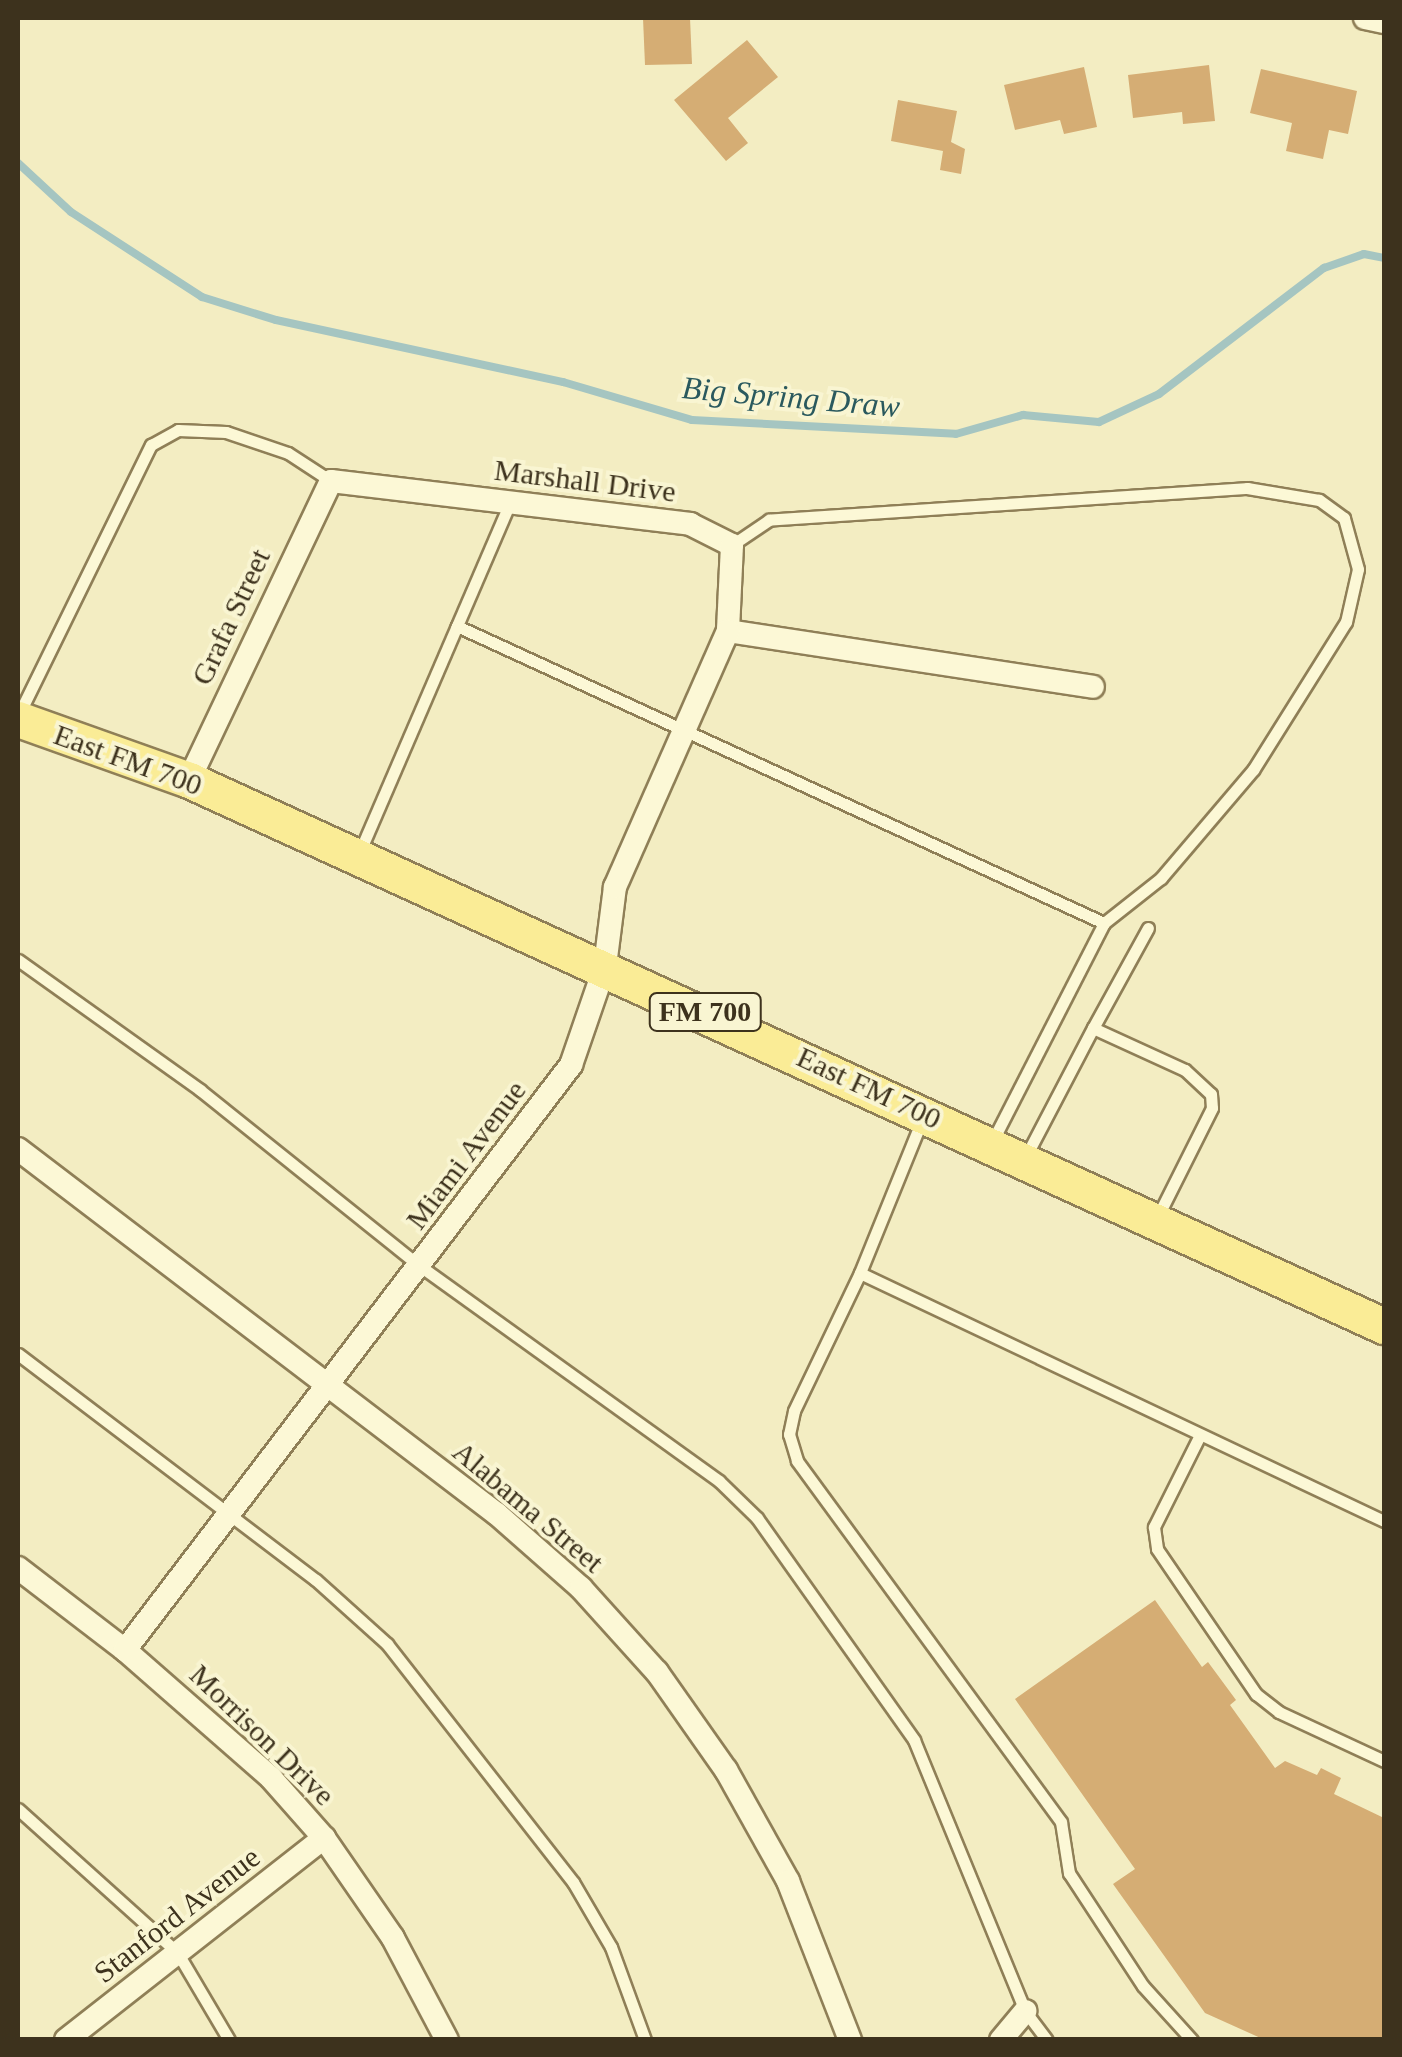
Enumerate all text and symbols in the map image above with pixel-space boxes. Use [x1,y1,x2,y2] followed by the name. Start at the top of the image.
[680,368,902,426] water label: Big Spring Draw
[492,452,678,510] street label: Marshall Drive
[184,543,278,691] street label: Grafa Street
[49,717,207,803] street label: East FM 700
[648,989,762,1035] road number: FM 700
[791,1039,947,1137] street label: East FM 700
[398,1073,534,1237] street label: Miami Avenue
[445,1434,611,1580] street label: Alabama Street
[182,1657,342,1813] street label: Morrison Drive
[86,1839,268,1991] street label: Stanford Avenue

